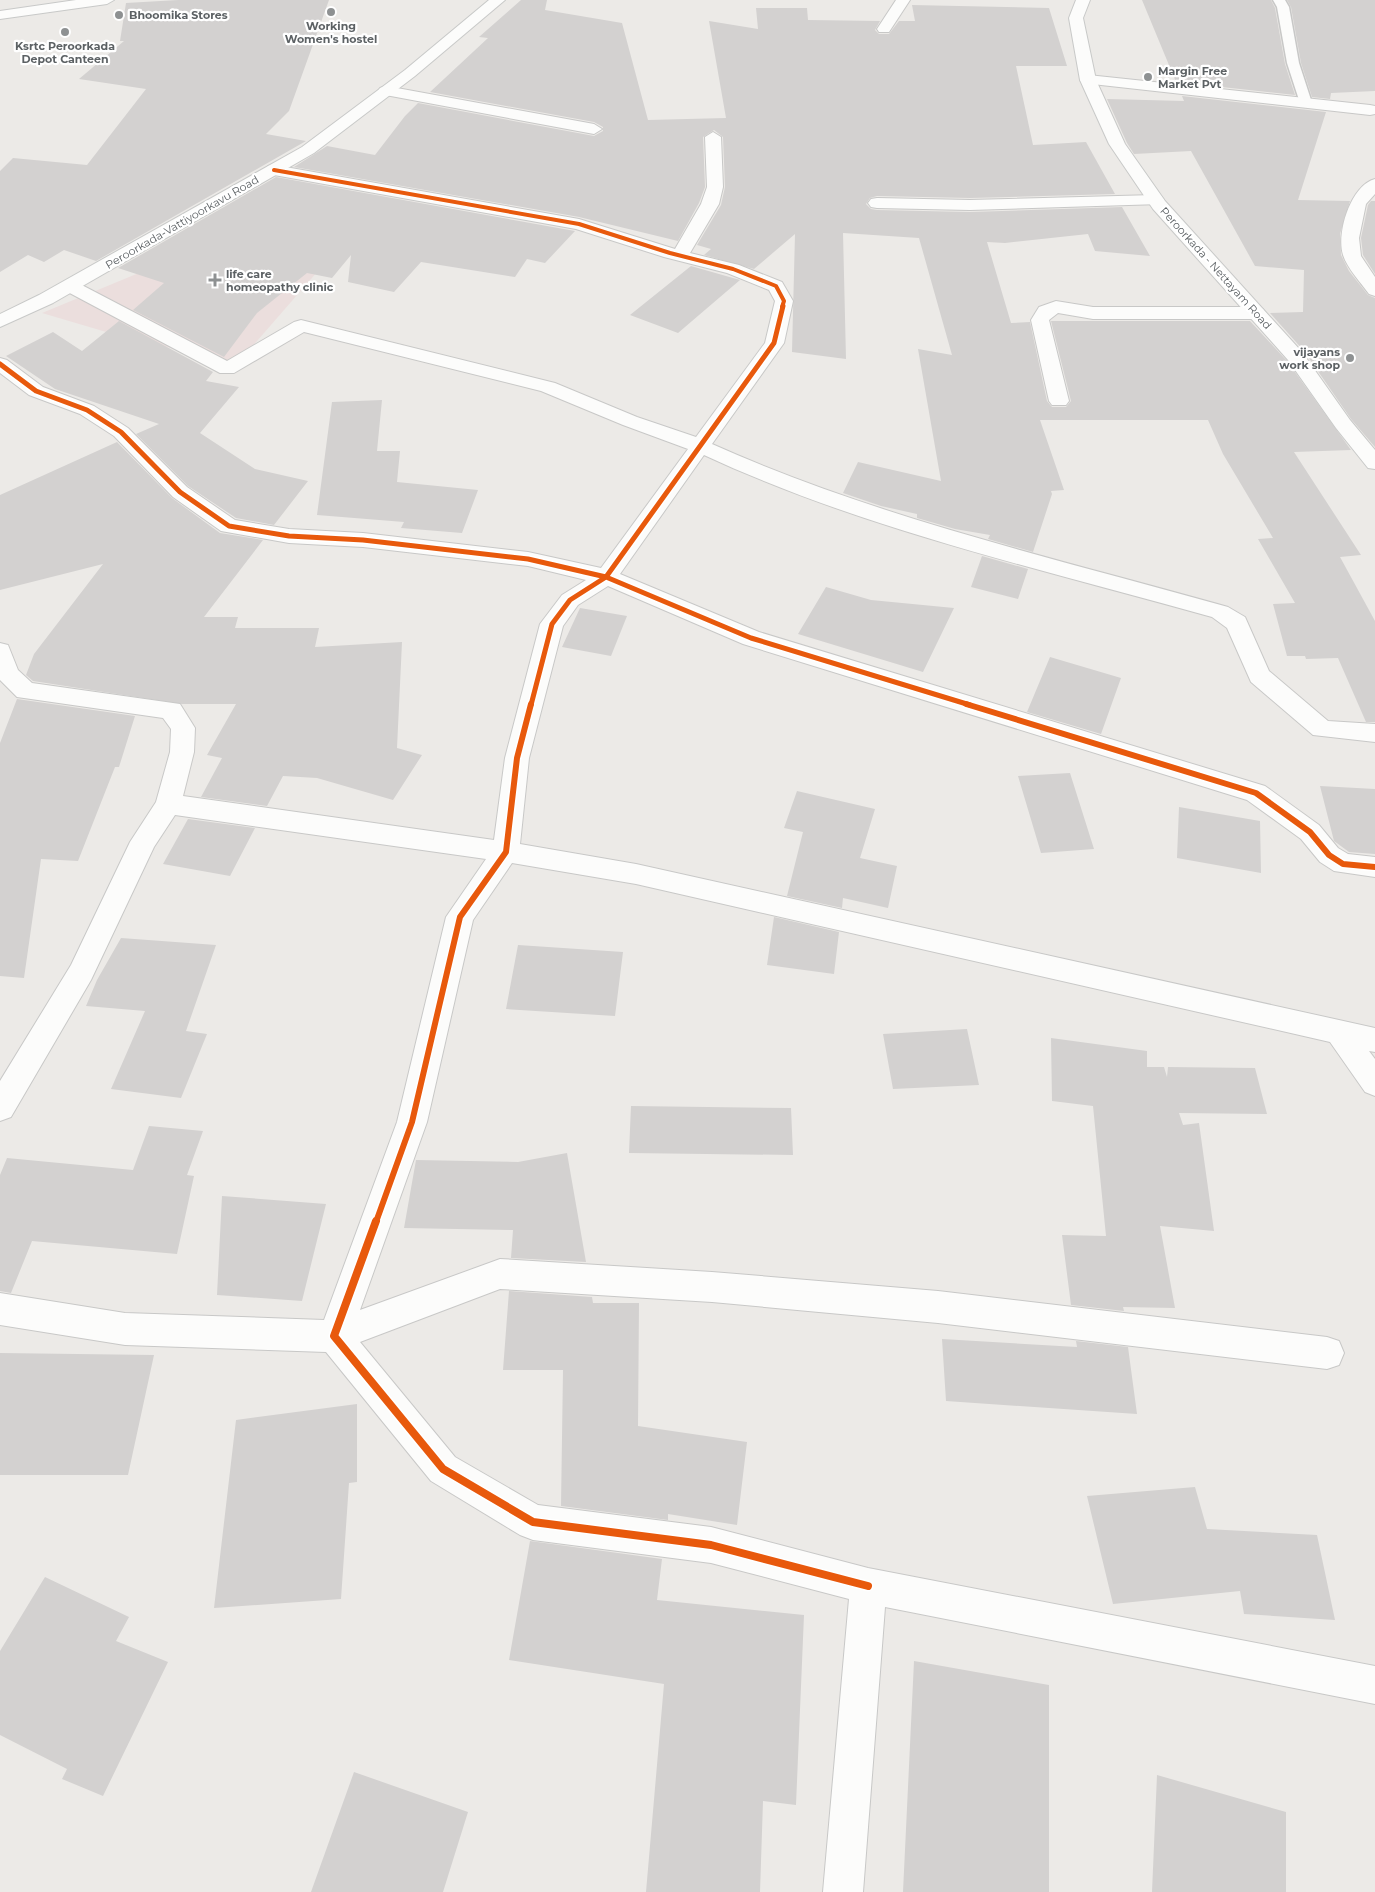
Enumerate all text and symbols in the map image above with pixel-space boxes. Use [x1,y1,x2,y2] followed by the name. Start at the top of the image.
[325,6,337,18] marker: Working Women's hostel
[129,8,228,22] place label: Bhoomika Stores
[113,9,125,21] marker: Bhoomika Stores
[285,19,377,46] place label: Working Women's hostel
[59,26,71,38] marker: Ksrtc Peroorkada Depot Canteen
[15,39,115,66] place label: Ksrtc Peroorkada Depot Canteen
[1158,64,1227,91] place label: Margin Free Market Pvt
[1142,71,1154,83] marker: Margin Free Market Pvt
[103,172,261,272] street label: Peroorkada-Vattiyoorkavu Road
[1157,204,1275,332] street label: Peroorkada - Nettayam Road
[226,267,334,294] place label: life care homeopathy clinic
[208,273,222,287] marker: life care homeopathy clinic
[1279,345,1340,372] place label: vijayans work shop
[1344,352,1356,364] marker: vijayans work shop

